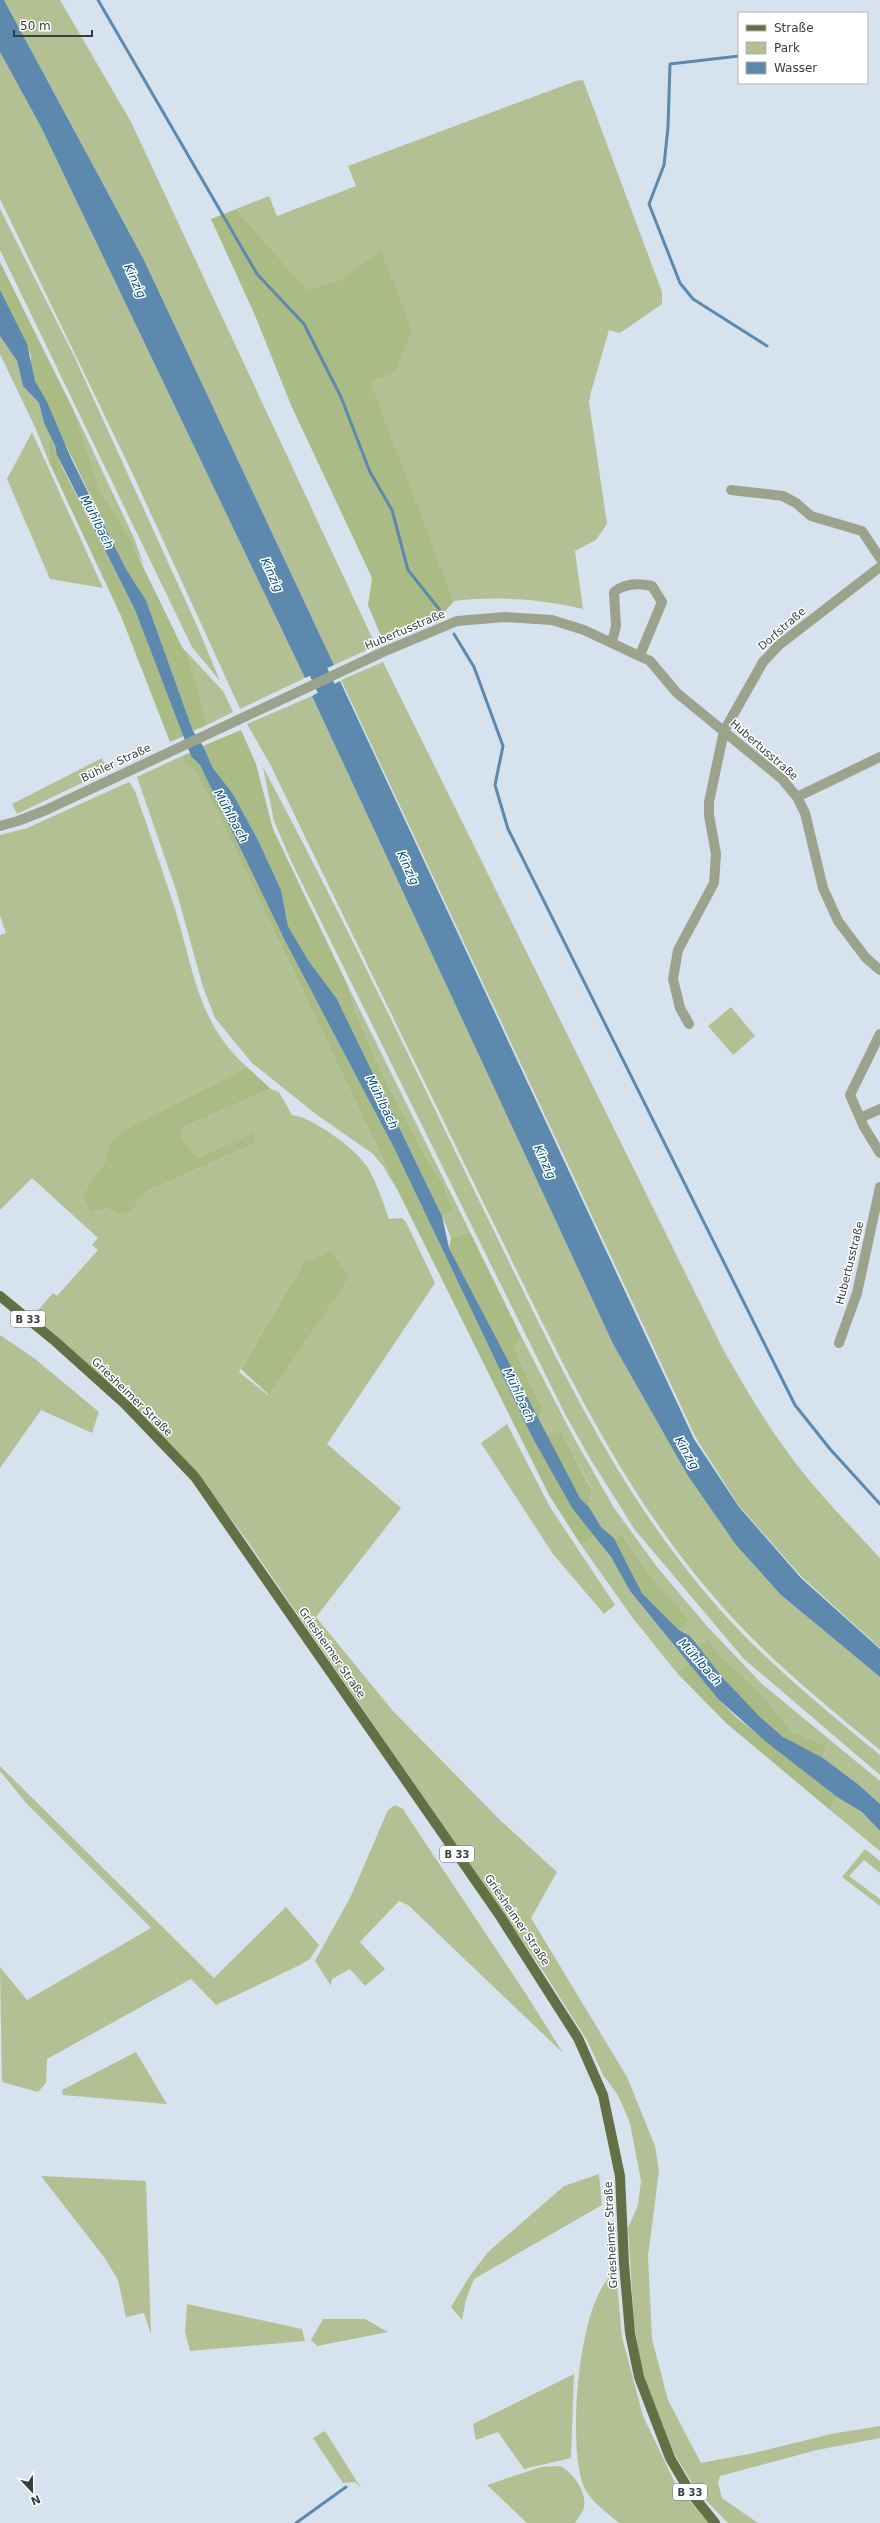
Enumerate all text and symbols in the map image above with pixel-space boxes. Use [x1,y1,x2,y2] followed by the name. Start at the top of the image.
[14,12,92,38] scale bar
[738,12,868,84] legend
[20,19,51,33] text: 50 m
[774,21,814,35] text: Straße
[774,41,800,55] text: Park
[774,61,817,75] text: Wasser
[121,262,149,301] water label: Kinzig
[78,493,116,551] water label: Mühlbach
[258,556,286,595] water label: Kinzig
[756,605,809,653] street label: Dorfstraße
[363,607,447,653] street label: Hubertusstraße
[727,717,801,783] street label: Hubertusstraße
[79,741,153,785] street label: Bühler Straße
[211,787,251,845] water label: Mühlbach
[394,849,422,888] water label: Kinzig
[363,1073,401,1131] water label: Mühlbach
[531,1143,559,1182] water label: Kinzig
[833,1220,867,1306] street label: Hubertusstraße
[11,1311,45,1327] road number: B 33
[89,1355,175,1439] street label: Griesheimer Straße
[500,1366,538,1424] water label: Mühlbach
[672,1434,702,1472] water label: Kinzig
[296,1605,368,1701] street label: Griesheimer Straße
[675,1636,725,1688] water label: Mühlbach
[440,1846,474,1862] road number: B 33
[482,1872,552,1968] street label: Griesheimer Straße
[602,2181,620,2289] street label: Griesheimer Straße
[12,2471,52,2511] north arrow
[673,2484,707,2500] road number: B 33
[29,2492,42,2508] text: N

